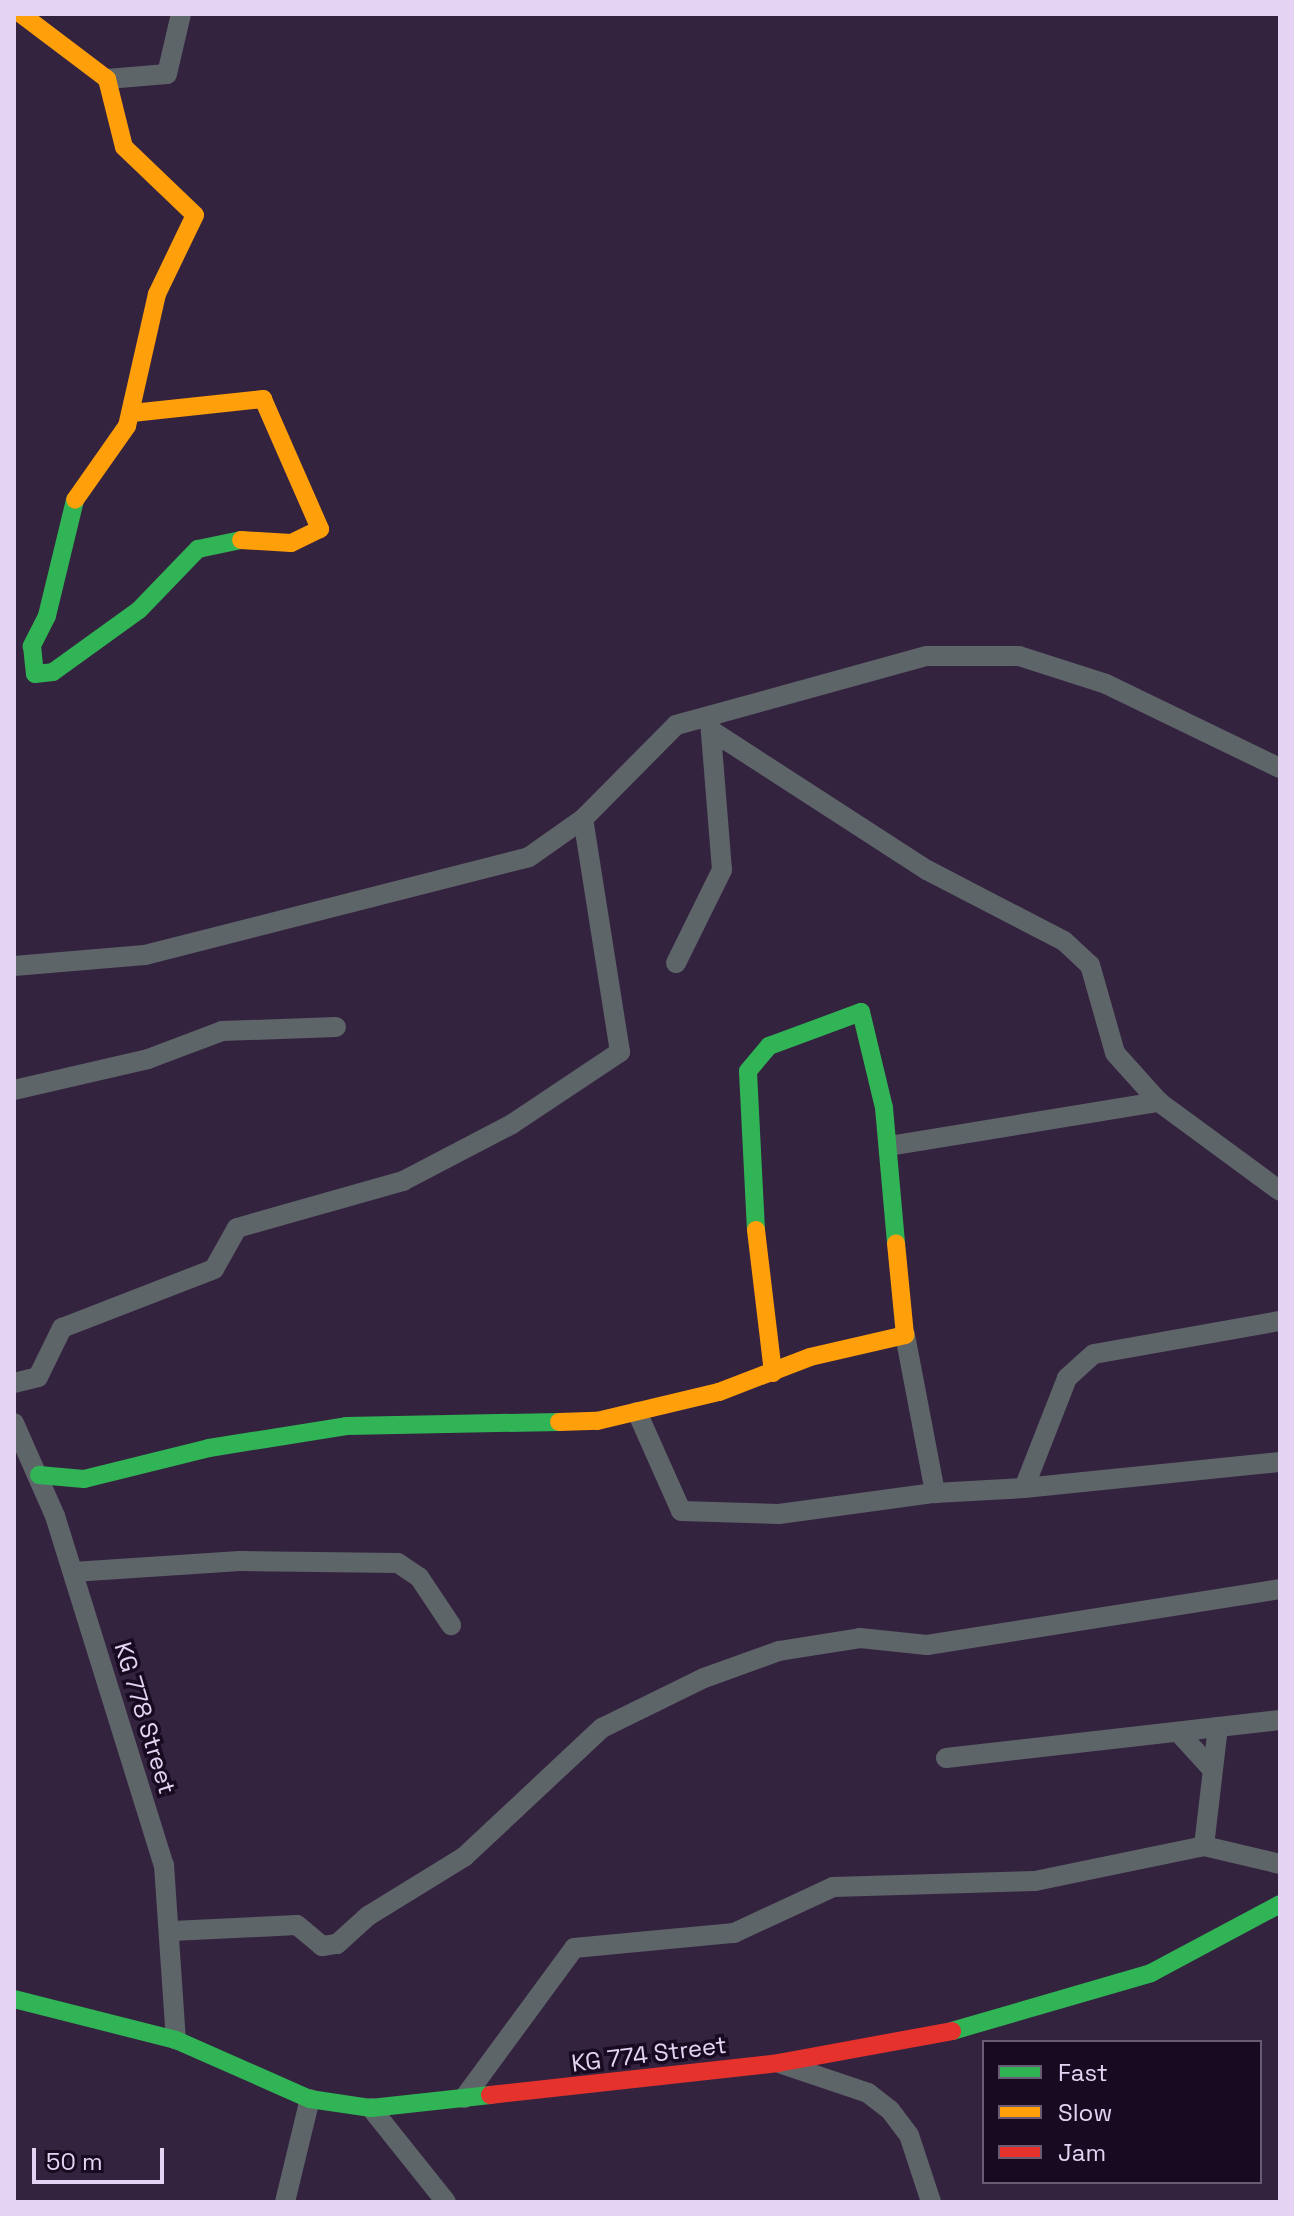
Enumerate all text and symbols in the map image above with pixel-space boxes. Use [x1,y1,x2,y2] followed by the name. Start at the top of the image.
[108,1639,182,1797] street label: KG 778 Street
[570,2030,728,2078] street label: KG 774 Street
[982,2040,1262,2184] legend
[1058,2057,1108,2088] text: Fast
[1058,2097,1112,2128] text: Slow
[36,2132,168,2182] scale bar
[1058,2137,1106,2168] text: Jam
[46,2146,103,2177] text: 50 m

